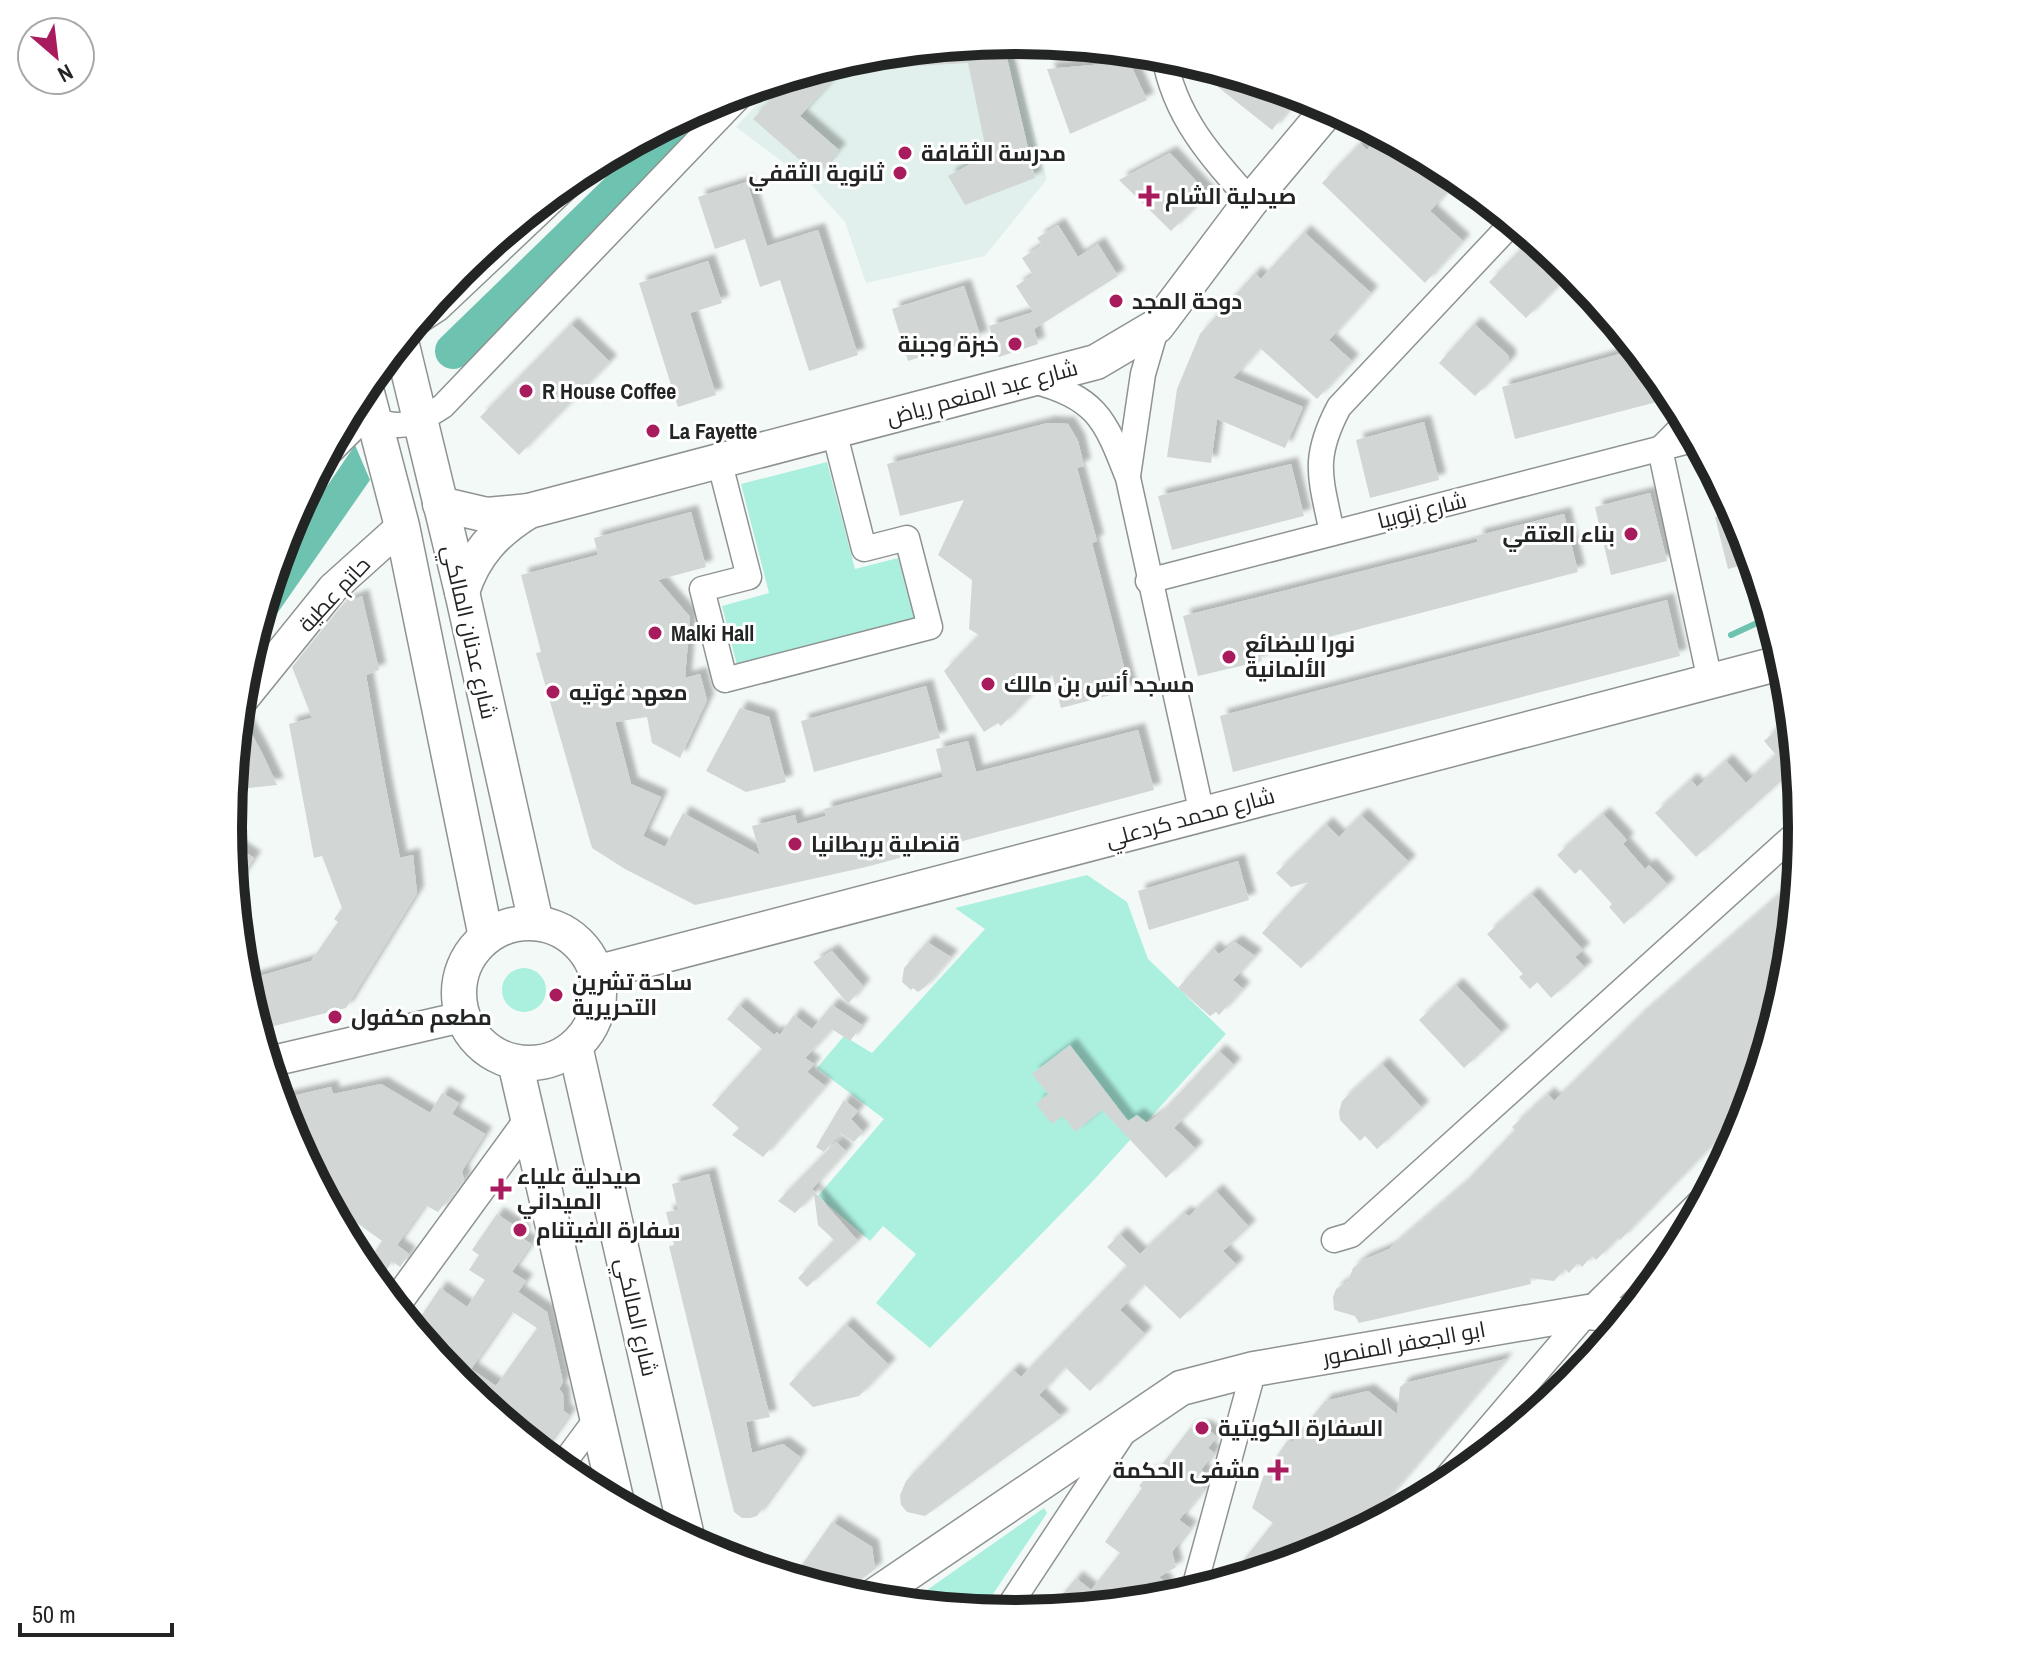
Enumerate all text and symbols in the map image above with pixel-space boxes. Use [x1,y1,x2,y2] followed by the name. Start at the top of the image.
[16,16,96,96] north arrow
[53,57,78,90] text: N
[921,138,1066,168] place label: مدرسة الثقافة
[896,144,914,162] marker: مدرسة الثقافة
[748,158,885,191] place label: ثانوية الثقفي
[891,164,909,182] marker: ثانوية الثقفي
[1165,181,1296,212] place label: صيدلية الشام
[1140,187,1158,205] marker: صيدلية الشام
[1132,286,1242,316] place label: دوحة المجد
[1107,292,1125,310] marker: دوحة المجد
[898,329,999,359] place label: خبزة وجبنة
[1006,335,1024,353] marker: خبزة وجبنة
[883,352,1081,433] street label: شارع عبد المنعم رياض
[542,376,676,406] place label: R House Coffee
[517,382,535,400] marker: R House Coffee
[669,416,757,446] place label: La Fayette
[644,422,662,440] marker: La Fayette
[1374,484,1470,536] street label: شارع زنوبيا
[1503,519,1615,552] place label: بناء العتقي
[1622,525,1640,543] marker: بناء العتقي
[433,542,505,722] street label: شارع عدنان المالكي
[291,550,377,639] street label: حاتم عطية
[671,618,754,648] place label: Malki Hall
[646,624,664,642] marker: Malki Hall
[1245,629,1355,684] place label: نورا للبضائع الألمانية
[1220,648,1238,666] marker: نورا للبضائع الألمانية
[1004,669,1194,699] place label: مسجد أنس بن مالك
[979,675,997,693] marker: مسجد أنس بن مالك
[569,677,688,707] place label: معهد غوتيه
[544,683,562,701] marker: معهد غوتيه
[1102,780,1278,856] street label: شارع محمد كردعلي
[811,829,960,859] place label: قنصلية بريطانيا
[786,835,804,853] marker: قنصلية بريطانيا
[572,967,692,1022] place label: ساحة تشرين التحريرية
[547,986,565,1004] marker: ساحة تشرين التحريرية
[351,1002,492,1033] place label: مطعم مكفول
[326,1008,344,1026] marker: مطعم مكفول
[517,1161,641,1219] place label: صيدلية علياء الميداني
[492,1180,510,1198] marker: صيدلية علياء الميداني
[536,1215,680,1246] place label: سفارة الفيتنام
[511,1221,529,1239] marker: سفارة الفيتنام
[607,1255,665,1380] street label: شارع المالكي
[1318,1314,1488,1372] street label: ابو الجعفر المنصور
[1218,1413,1383,1443] place label: السفارة الكويتية
[1193,1419,1211,1437] marker: السفارة الكويتية
[1113,1455,1260,1485] place label: مشفى الحكمة
[1267,1459,1289,1481] marker: مشفى الحكمة
[20,1587,172,1637] scale bar
[32,1598,76,1630] text: 50 m

